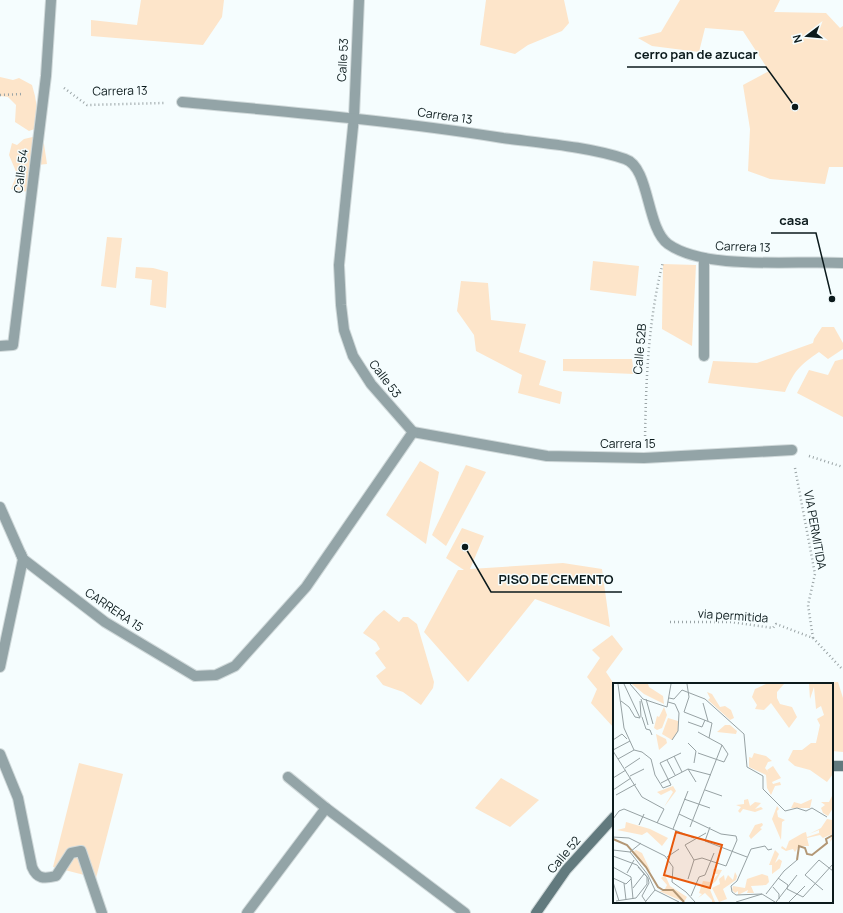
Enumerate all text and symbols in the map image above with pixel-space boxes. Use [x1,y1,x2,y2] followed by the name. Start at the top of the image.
[787,16,827,56] north arrow
[789,33,805,45] text: N
[333,38,352,82] street label: Calle 53
[627,42,766,67] callout: cerro pan de azucar
[634,45,758,63] text: cerro pan de azucar
[92,82,148,99] street label: Carrera 13
[417,103,474,128] street label: Carrera 13
[9,148,32,194] street label: Calle 54
[771,208,816,233] callout: casa
[779,211,809,229] text: casa
[715,237,771,256] street label: Carrera 13
[629,323,650,375] street label: Calle 52B
[365,356,405,401] street label: Calle 53
[600,435,656,452] street label: Carrera 15
[800,489,831,571] street label: VIA PERMITIDA
[491,567,622,592] callout: PISO DE CEMENTO
[498,570,614,588] text: PISO DE CEMENTO
[82,584,147,635] street label: CARRERA 15
[697,605,769,626] street label: via permitida
[613,683,833,903] inset map
[543,832,584,877] street label: Calle 52

